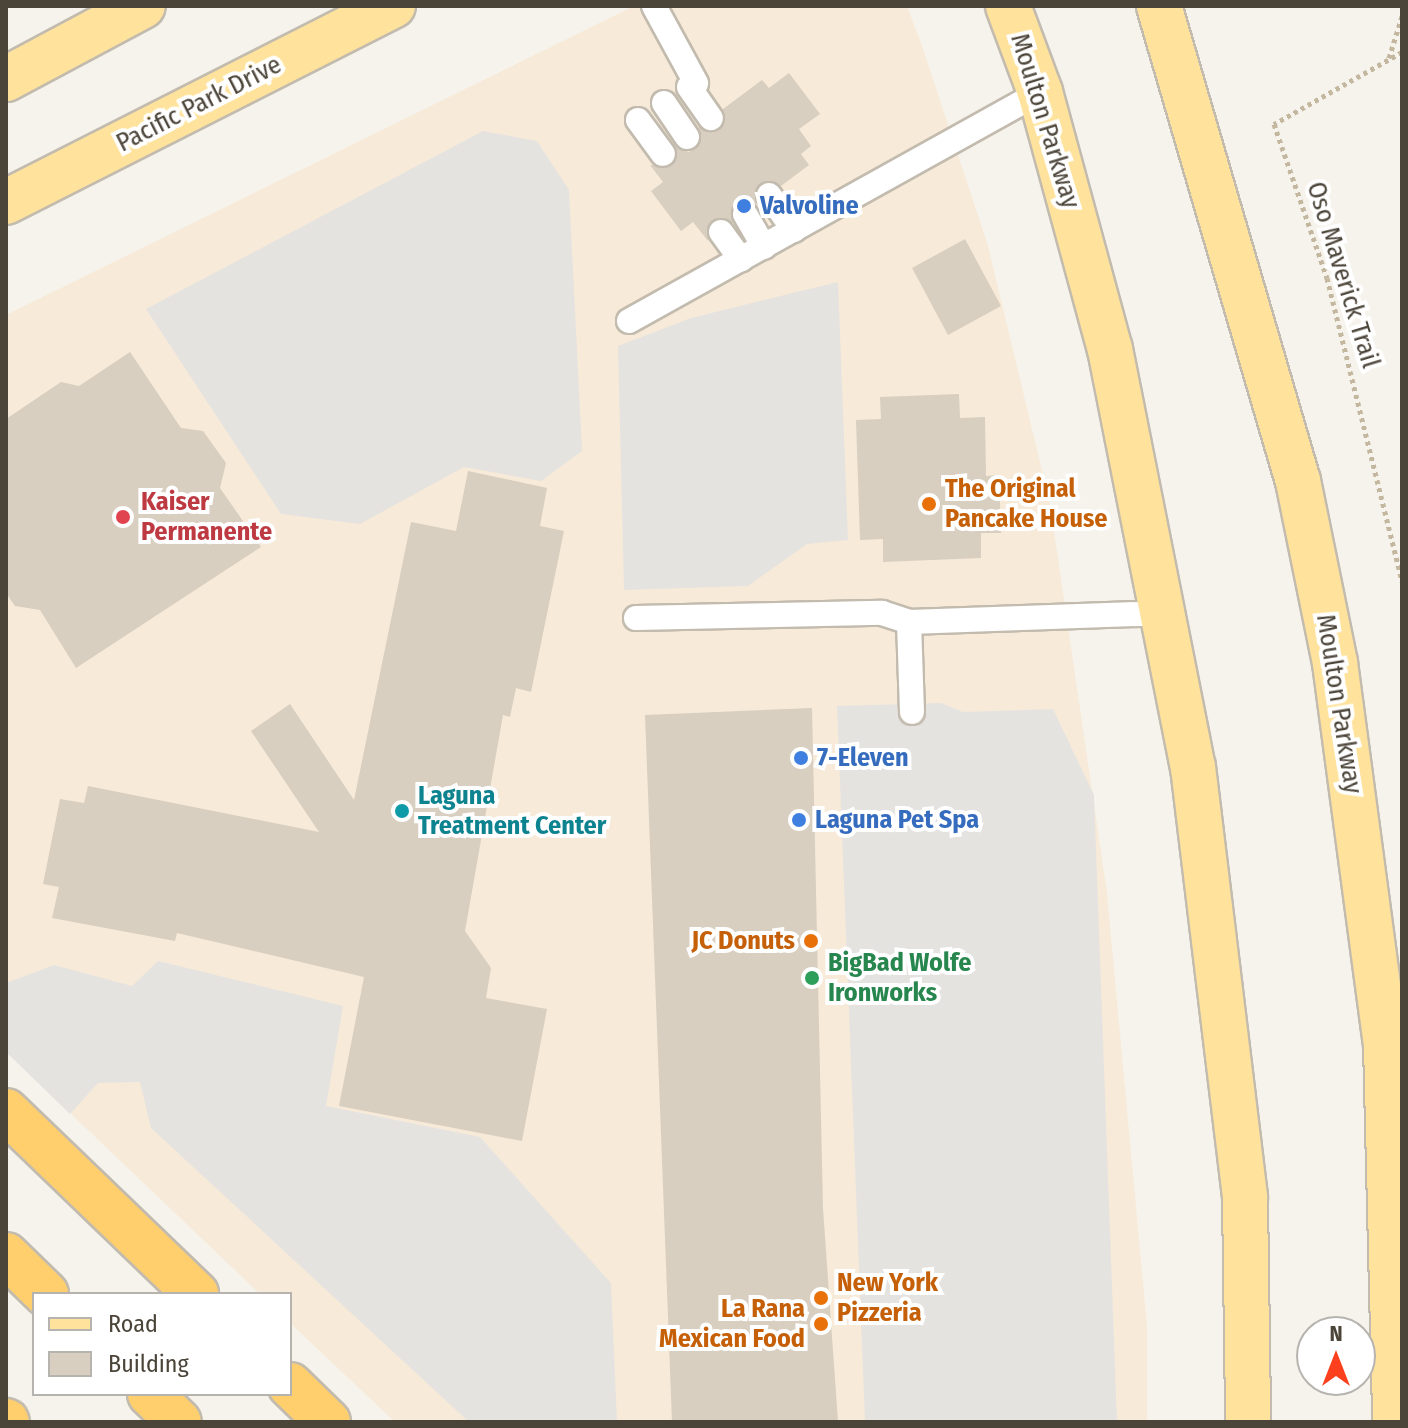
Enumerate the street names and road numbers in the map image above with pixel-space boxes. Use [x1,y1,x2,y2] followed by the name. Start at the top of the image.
[1004,30,1086,212] street label: Moulton Parkway
[111,49,287,159] street label: Pacific Park Drive
[1300,178,1386,372] street label: Oso Maverick Trail
[1309,612,1369,796] street label: Moulton Parkway

